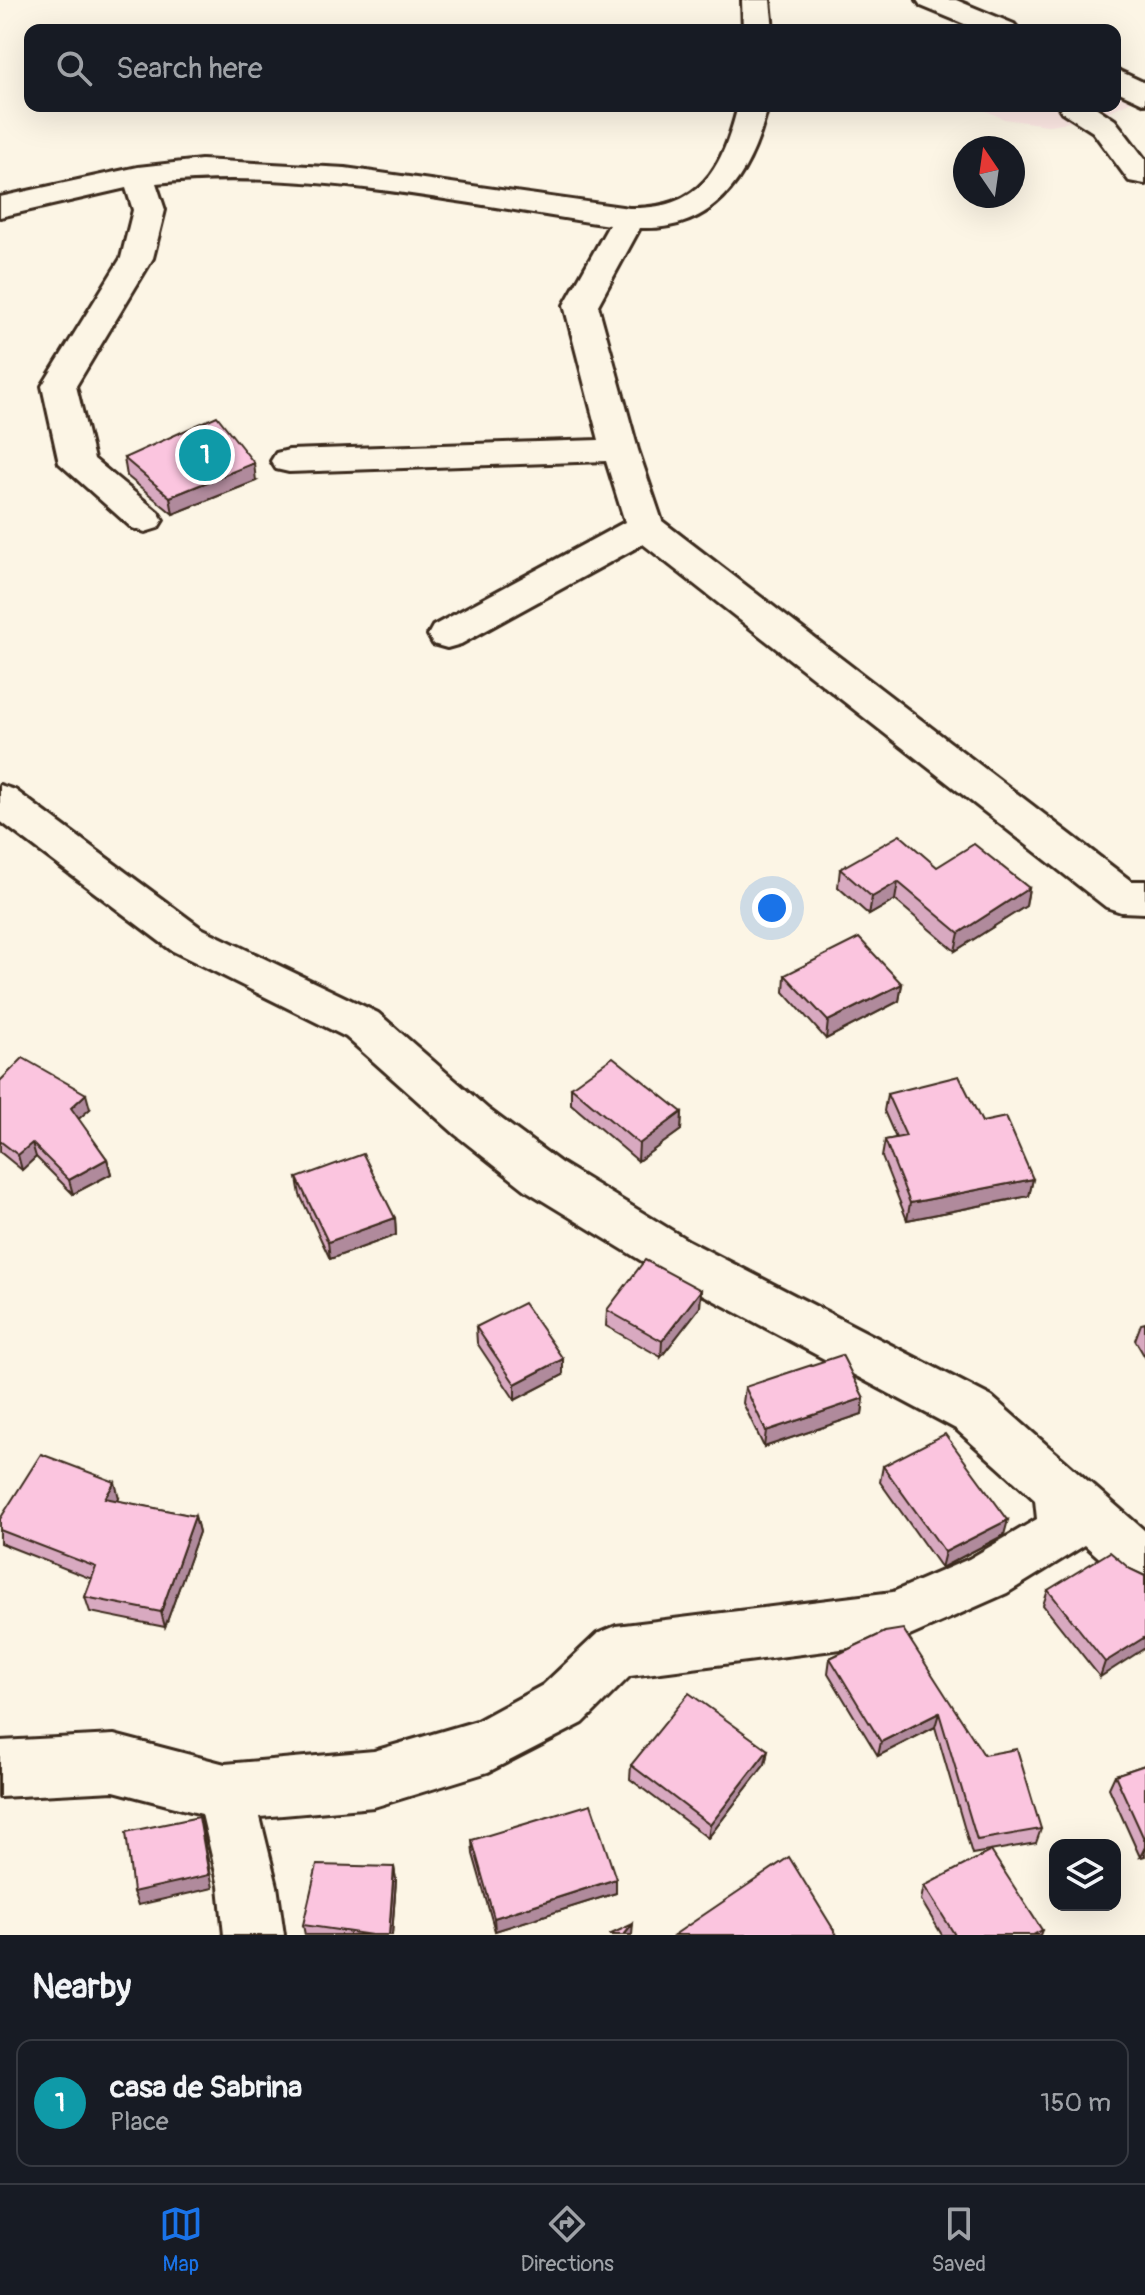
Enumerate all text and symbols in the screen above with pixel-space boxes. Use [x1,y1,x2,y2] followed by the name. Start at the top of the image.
[24,24,1121,112] search box
[52,46,96,90] icon: search
[116,50,263,87] text: Search here
[953,136,1025,208] north arrow
[179,425,231,485] pin: 1
[752,888,792,928] your location
[1049,1839,1121,1911] map controls
[1049,1839,1121,1911] button: layers
[32,1966,131,2009] text: Nearby
[110,2069,302,2106] text: casa de Sabrina
[55,2087,65,2119] text: 1
[1040,2087,1111,2119] text: 150 m
[110,2106,169,2138] text: Place
[159,2202,203,2278] tab: Map
[521,2202,614,2278] tab: Directions
[932,2202,986,2278] tab: Saved

